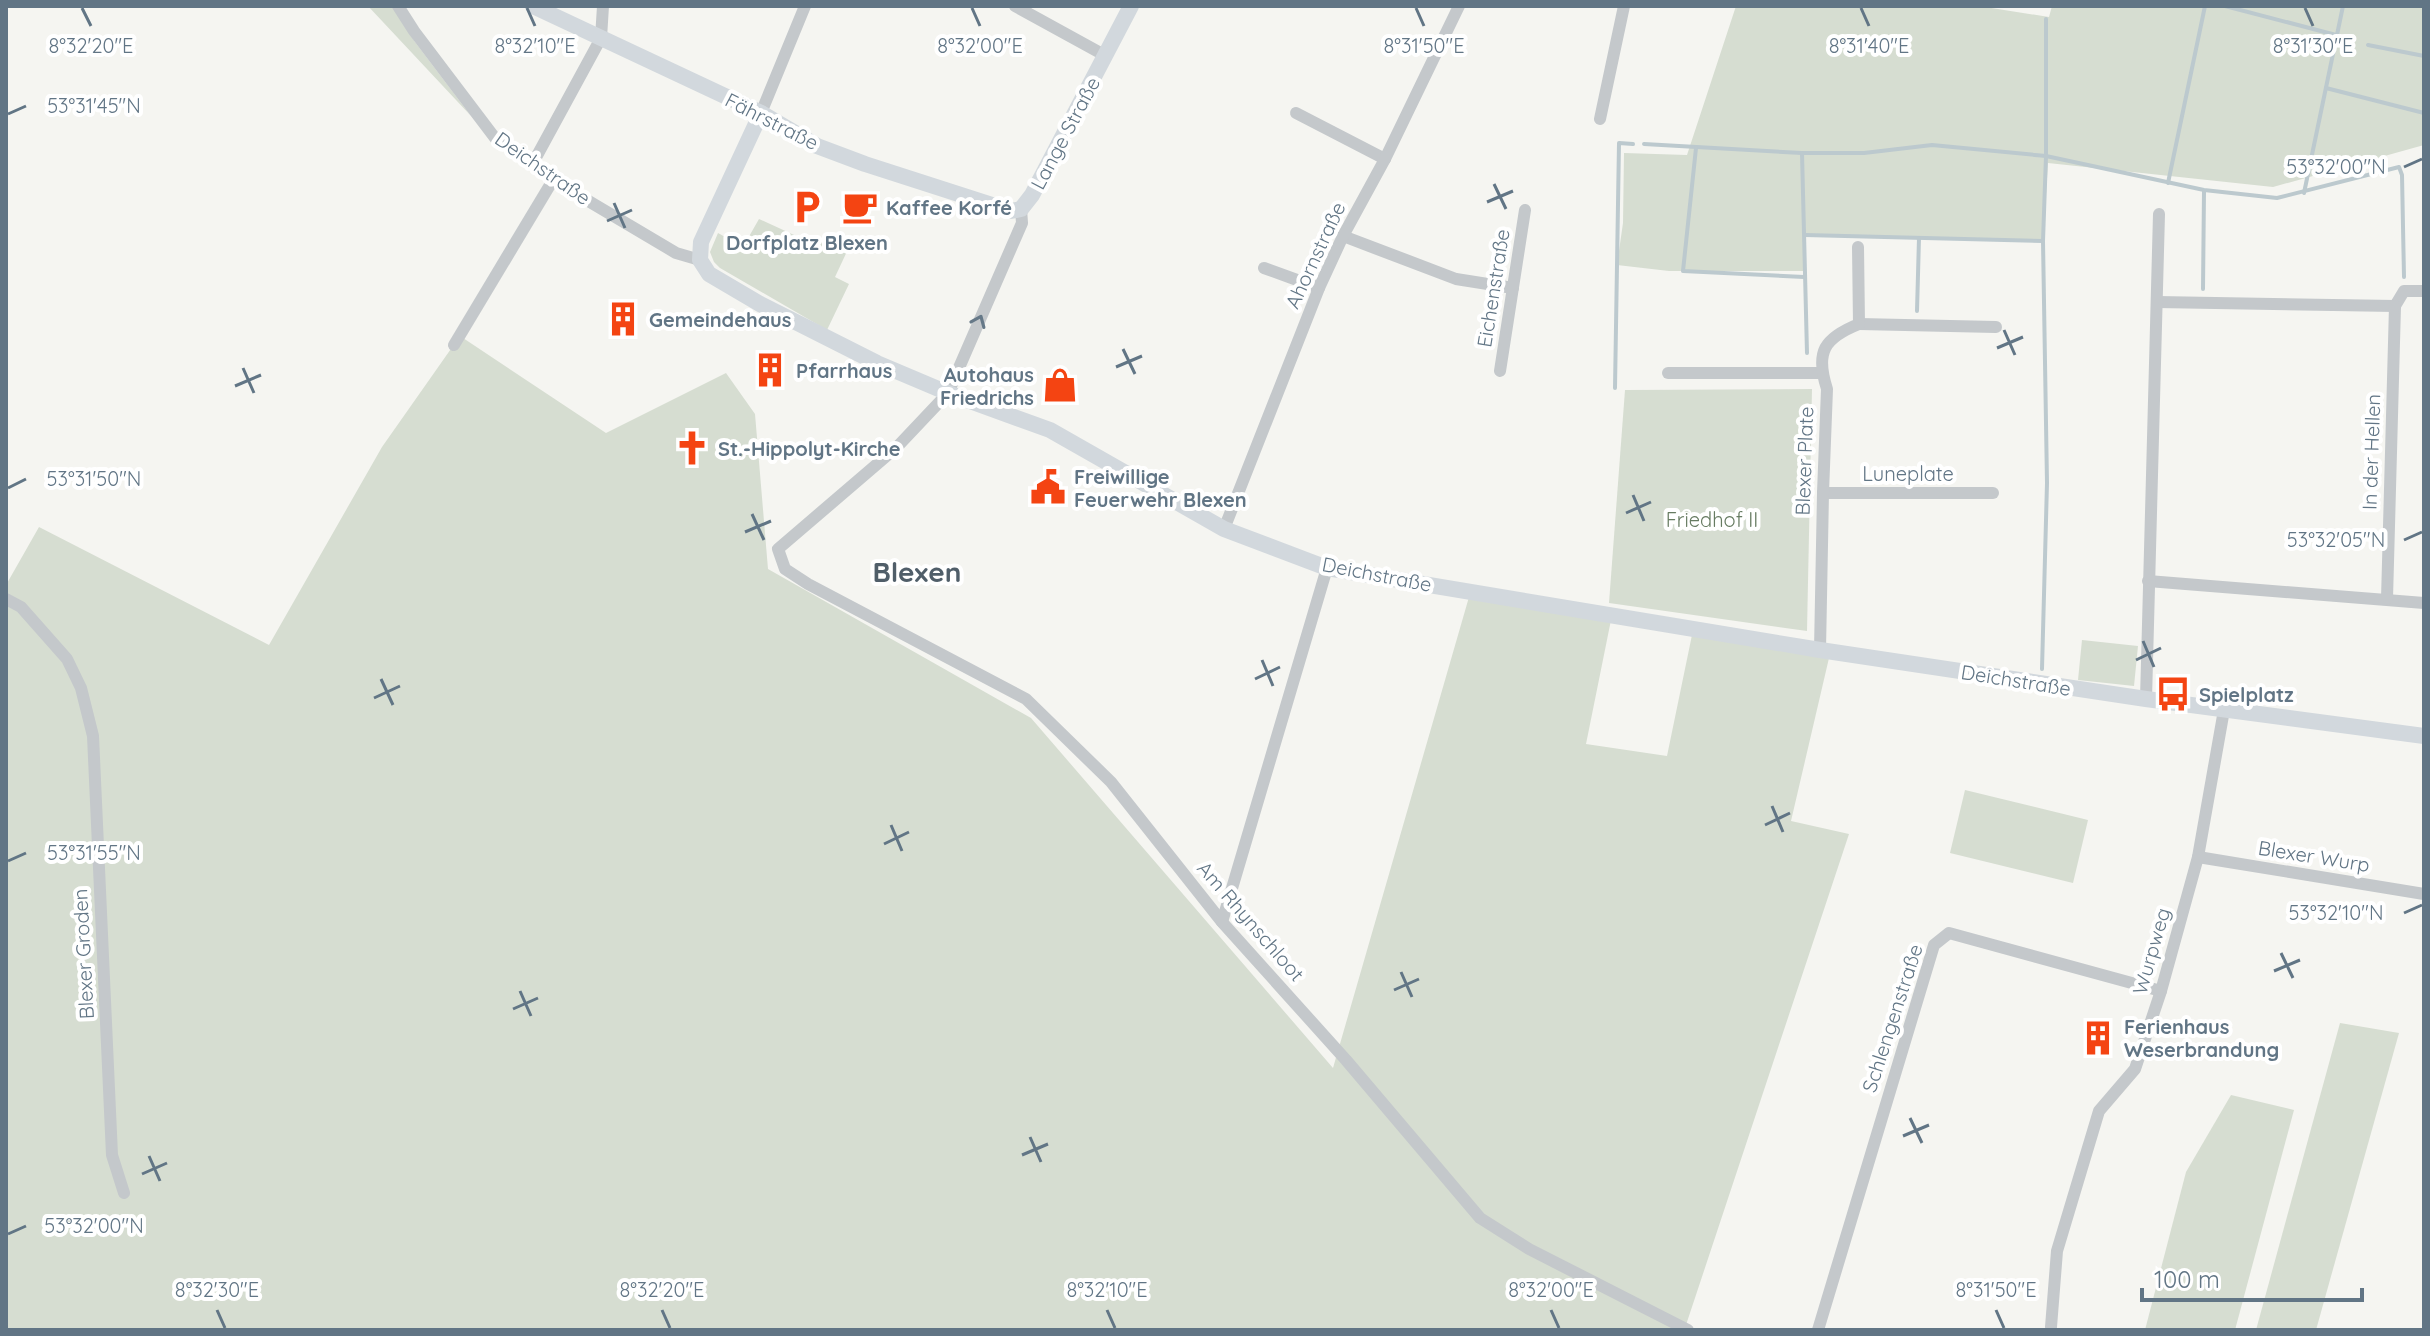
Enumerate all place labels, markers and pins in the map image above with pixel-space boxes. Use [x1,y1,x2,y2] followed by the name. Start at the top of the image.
[788,188,826,226] parking icon: Dorfplatz Blexen
[841,188,879,226] cafe icon: Kaffee Korfé
[886,195,1012,220] place label: Kaffee Korfé
[726,230,888,255] place label: Dorfplatz Blexen
[604,300,642,338] building icon: Gemeindehaus
[649,307,791,332] place label: Gemeindehaus
[751,351,789,389] building icon: Pfarrhaus
[796,358,892,383] place label: Pfarrhaus
[940,362,1034,410] place label: Autohaus Friedrichs
[1041,366,1079,404] shop icon: Autohaus Friedrichs
[673,429,711,467] church icon: St.-Hippolyt-Kirche
[718,436,901,461] place label: St.-Hippolyt-Kirche
[1074,464,1247,512] place label: Freiwillige Feuerwehr Blexen
[1029,468,1067,506] public building icon: Freiwillige Feuerwehr Blexen
[2154,675,2192,713] bus stop icon: Spielplatz
[2199,682,2294,707] place label: Spielplatz
[2124,1014,2279,1062] place label: Ferienhaus Weserbrandung
[2079,1019,2117,1057] building icon: Ferienhaus Weserbrandung

